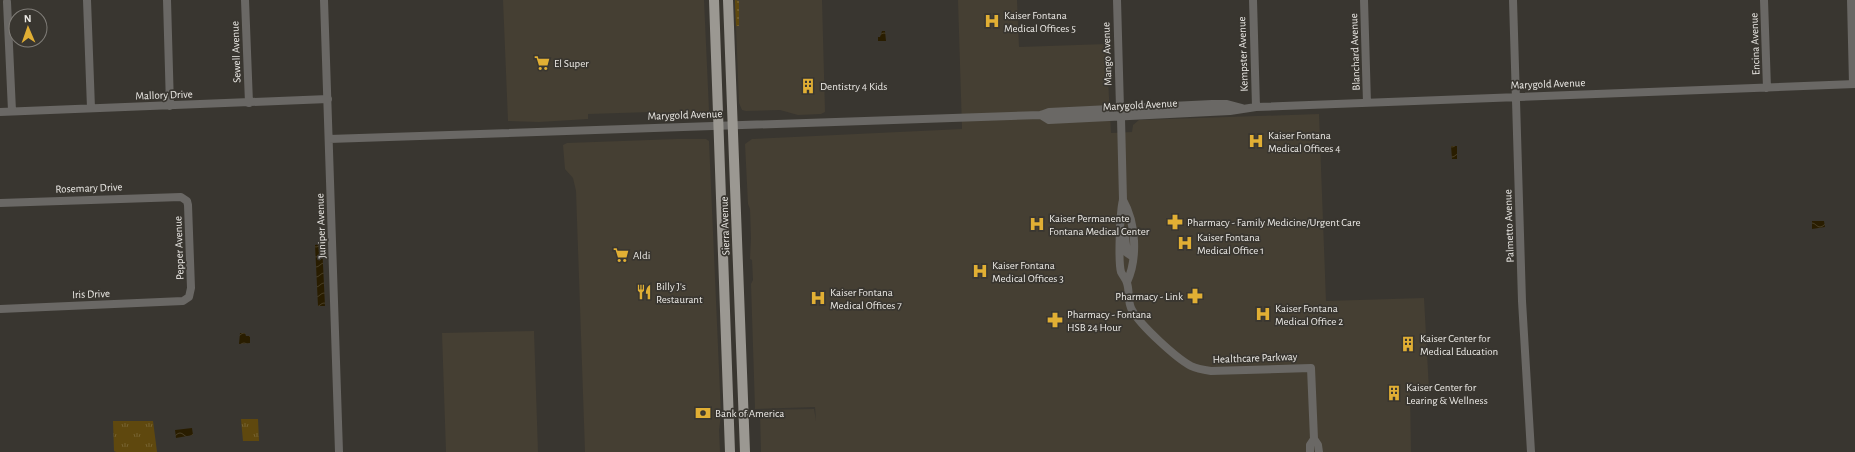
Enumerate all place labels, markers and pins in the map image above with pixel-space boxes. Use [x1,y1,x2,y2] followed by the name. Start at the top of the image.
[1004,10,1076,34] place label: Kaiser Fontana Medical Offices 5
[983,12,1001,30] hospital icon: Kaiser Fontana Medical Offices 5
[533,54,551,72] supermarket icon: El Super
[554,58,589,69] place label: El Super
[799,77,817,95] building icon: Dentistry 4 Kids
[820,81,887,92] place label: Dentistry 4 Kids
[1268,130,1341,154] place label: Kaiser Fontana Medical Offices 4
[1247,132,1265,150] hospital icon: Kaiser Fontana Medical Offices 4
[1049,213,1150,237] place label: Kaiser Permanente Fontana Medical Center
[1166,213,1184,231] pharmacy icon: Pharmacy - Family Medicine/Urgent Care
[1028,215,1046,233] hospital icon: Kaiser Permanente Fontana Medical Center
[1187,217,1361,228] place label: Pharmacy - Family Medicine/Urgent Care
[1197,232,1264,256] place label: Kaiser Fontana Medical Office 1
[1176,234,1194,252] hospital icon: Kaiser Fontana Medical Office 1
[612,246,630,264] supermarket icon: Aldi
[633,250,650,261] place label: Aldi
[992,260,1064,284] place label: Kaiser Fontana Medical Offices 3
[971,262,989,280] hospital icon: Kaiser Fontana Medical Offices 3
[656,281,703,305] place label: Billy J's Restaurant
[635,283,653,301] restaurant icon: Billy J's Restaurant
[830,287,902,311] place label: Kaiser Fontana Medical Offices 7
[1186,287,1204,305] pharmacy icon: Pharmacy - Link
[809,289,827,307] hospital icon: Kaiser Fontana Medical Offices 7
[1115,291,1183,302] place label: Pharmacy - Link
[1275,303,1343,327] place label: Kaiser Fontana Medical Office 2
[1254,305,1272,323] hospital icon: Kaiser Fontana Medical Office 2
[1067,309,1151,333] place label: Pharmacy - Fontana HSB 24 Hour
[1046,311,1064,329] pharmacy icon: Pharmacy - Fontana HSB 24 Hour
[1420,333,1498,357] place label: Kaiser Center for Medical Education
[1399,335,1417,353] building icon: Kaiser Center for Medical Education
[1406,382,1488,406] place label: Kaiser Center for Learing & Wellness
[1385,384,1403,402] building icon: Kaiser Center for Learing & Wellness
[694,404,712,422] bank icon: Bank of America
[715,408,784,419] place label: Bank of America

